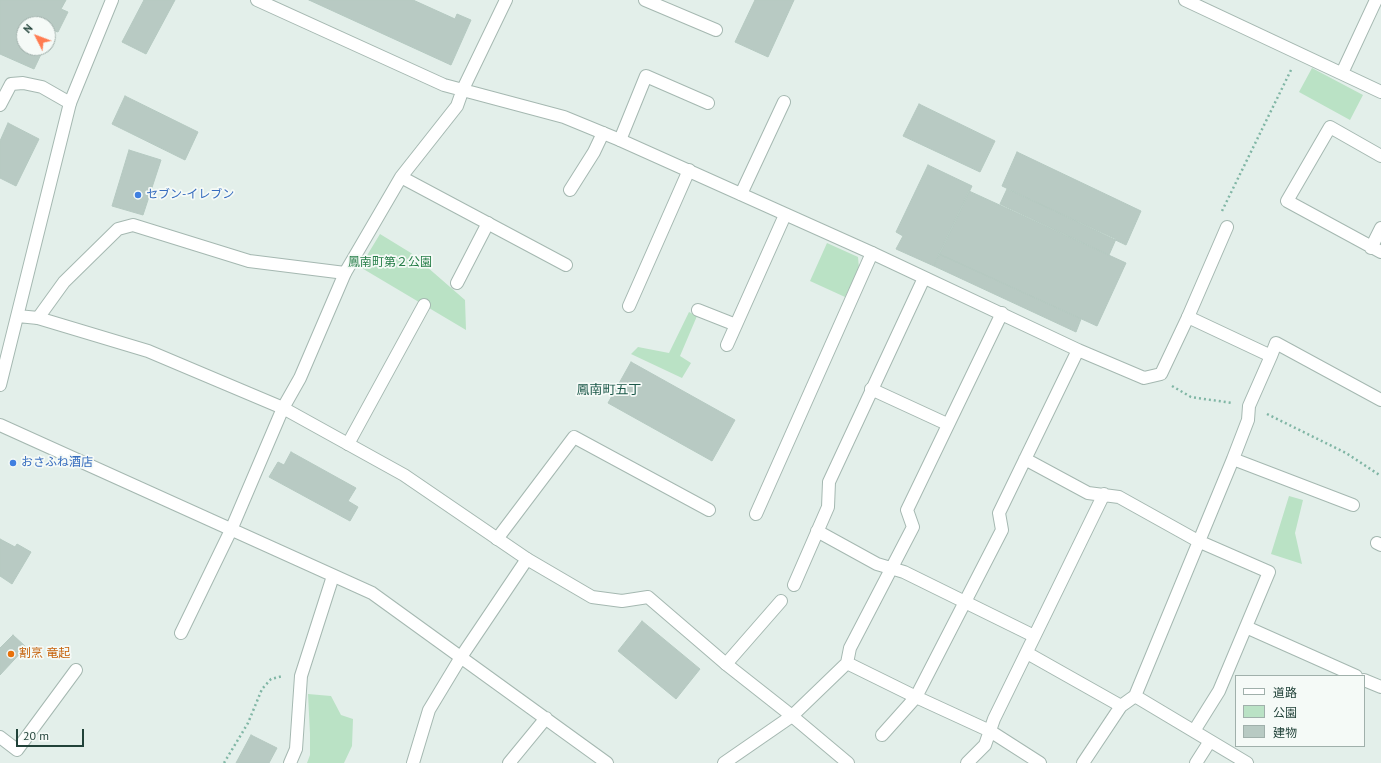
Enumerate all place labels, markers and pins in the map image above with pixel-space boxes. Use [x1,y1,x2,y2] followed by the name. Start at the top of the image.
[146,188,234,202] place label: セブン-イレブン
[133,190,143,200] marker: セブン-イレブン
[21,456,93,470] place label: おさふね酒店
[8,458,18,468] marker: おさふね酒店
[19,647,70,661] place label: 割烹 竜起
[6,649,16,659] marker: 割烹 竜起

